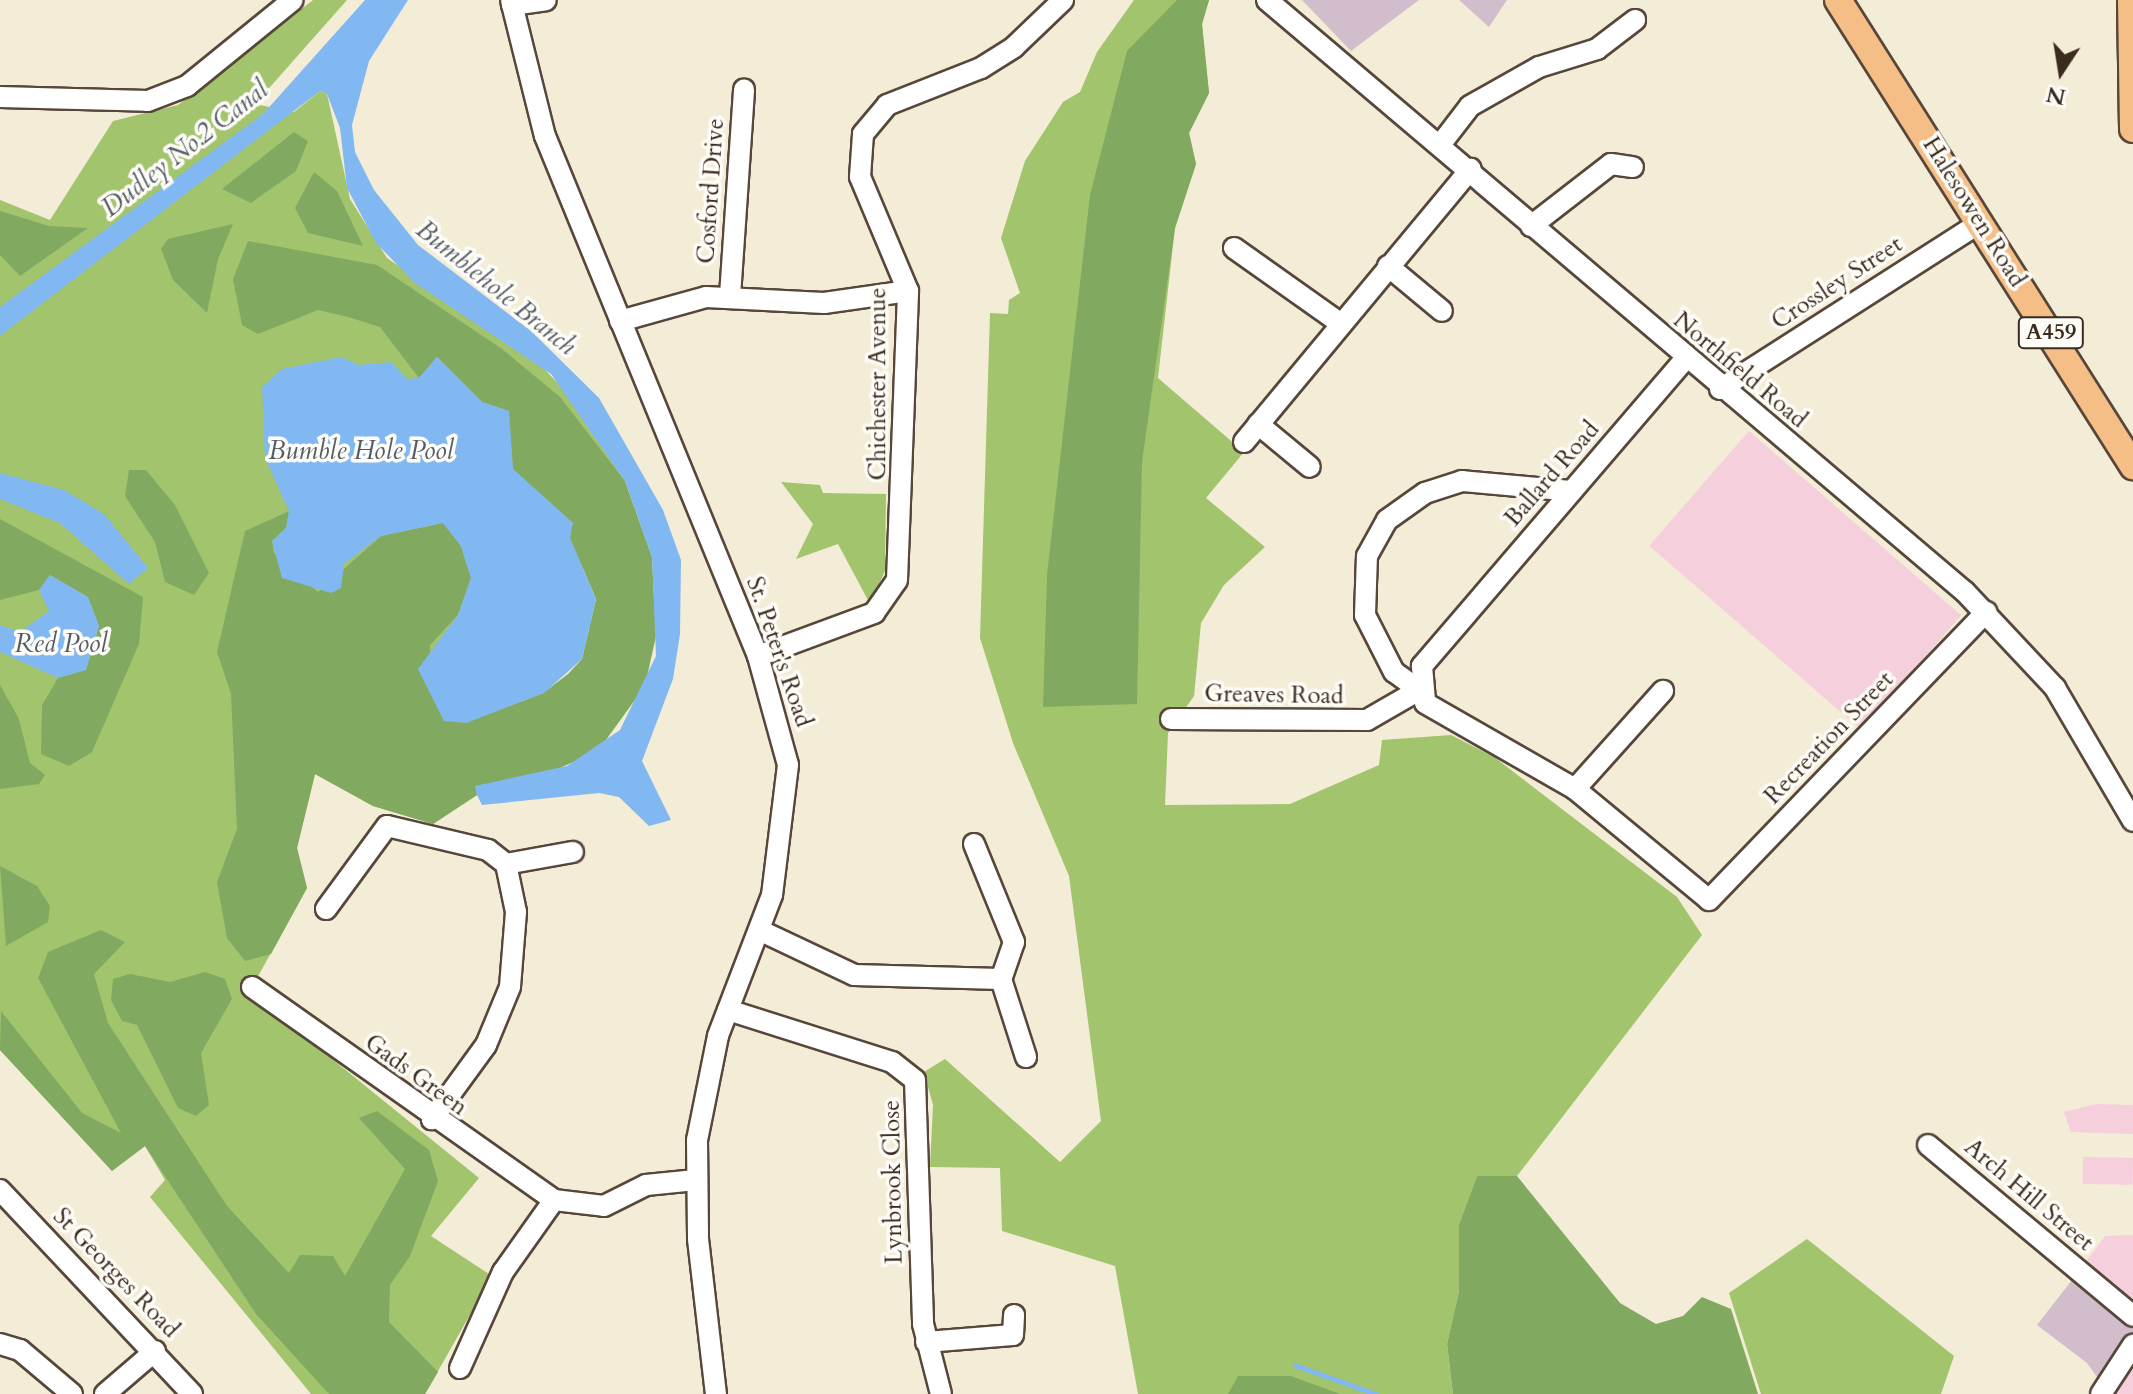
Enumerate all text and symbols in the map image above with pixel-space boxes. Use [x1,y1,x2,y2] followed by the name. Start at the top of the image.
[2021,32,2101,112] north arrow
[96,74,274,224] water label: Dudley No.2 Canal
[2044,79,2068,112] text: N
[692,117,730,265] street label: Cosford Drive
[1916,132,2032,292] street label: Halesowen Road
[410,214,582,362] water label: Bumblehole Branch
[1766,230,1908,336] street label: Crossley Street
[864,288,892,480] street label: Chichester Avenue
[1667,306,1813,434] street label: Northfield Road
[2017,315,2085,351] road number: A459
[1498,416,1606,532] street label: Ballard Road
[268,435,454,467] water label: Bumble Hole Pool
[740,573,818,731] street label: St. Peter's Road
[15,628,107,660] water label: Red Pool
[1758,666,1900,810] street label: Recreation Street
[1204,679,1344,711] street label: Greaves Road
[359,1028,473,1122] street label: Gads Green
[877,1100,909,1264] street label: Lynbrook Close
[1959,1133,2099,1257] street label: Arch Hill Street
[47,1202,185,1344] street label: St Georges Road

